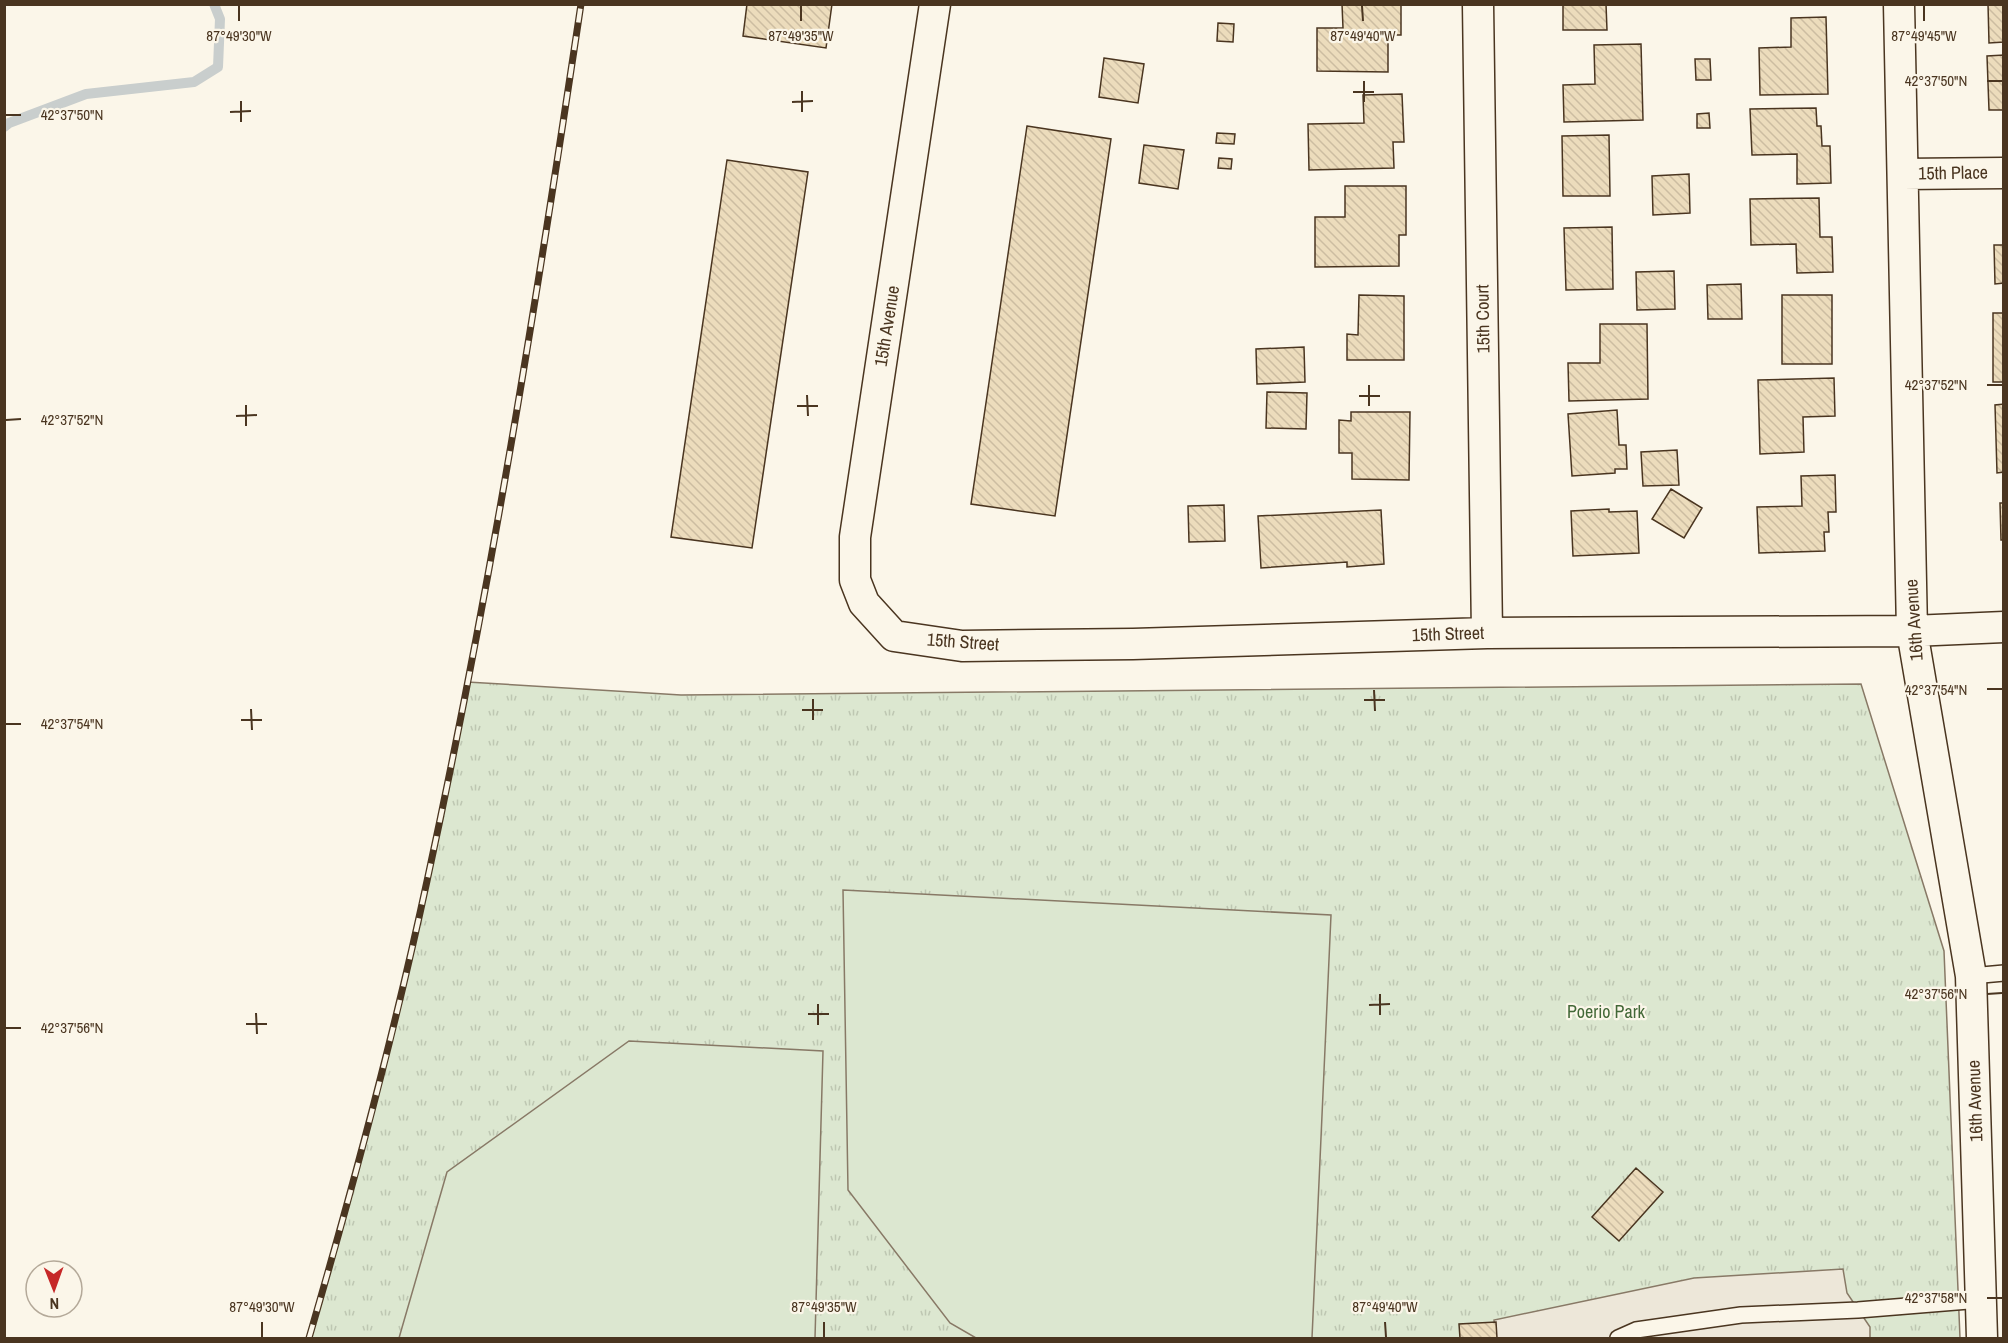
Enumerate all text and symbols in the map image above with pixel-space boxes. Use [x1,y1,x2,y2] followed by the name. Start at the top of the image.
[206,25,272,46] text: 87°49'30"W
[768,25,834,46] text: 87°49'35"W
[1330,25,1396,46] text: 87°49'40"W
[1891,25,1957,46] text: 87°49'45"W
[1905,70,1967,91] text: 42°37'50"N
[41,104,103,125] text: 42°37'50"N
[1918,159,1988,186] street label: 15th Place
[868,284,905,368] street label: 15th Avenue
[1469,284,1496,354] street label: 15th Court
[1905,374,1967,395] text: 42°37'52"N
[41,409,103,430] text: 42°37'52"N
[1898,578,1929,662] street label: 16th Avenue
[1411,620,1485,647] street label: 15th Street
[926,627,1000,656] street label: 15th Street
[1905,679,1967,700] text: 42°37'54"N
[41,713,103,734] text: 42°37'54"N
[1905,983,1967,1004] text: 42°37'56"N
[1567,999,1646,1024] park label: Poerio Park
[41,1017,103,1038] text: 42°37'56"N
[1961,1060,1988,1142] street label: 16th Avenue
[24,1259,84,1319] north arrow
[1905,1287,1967,1308] text: 42°37'58"N
[49,1293,59,1315] text: N
[229,1296,295,1317] text: 87°49'30"W
[791,1296,857,1317] text: 87°49'35"W
[1352,1296,1418,1317] text: 87°49'40"W

